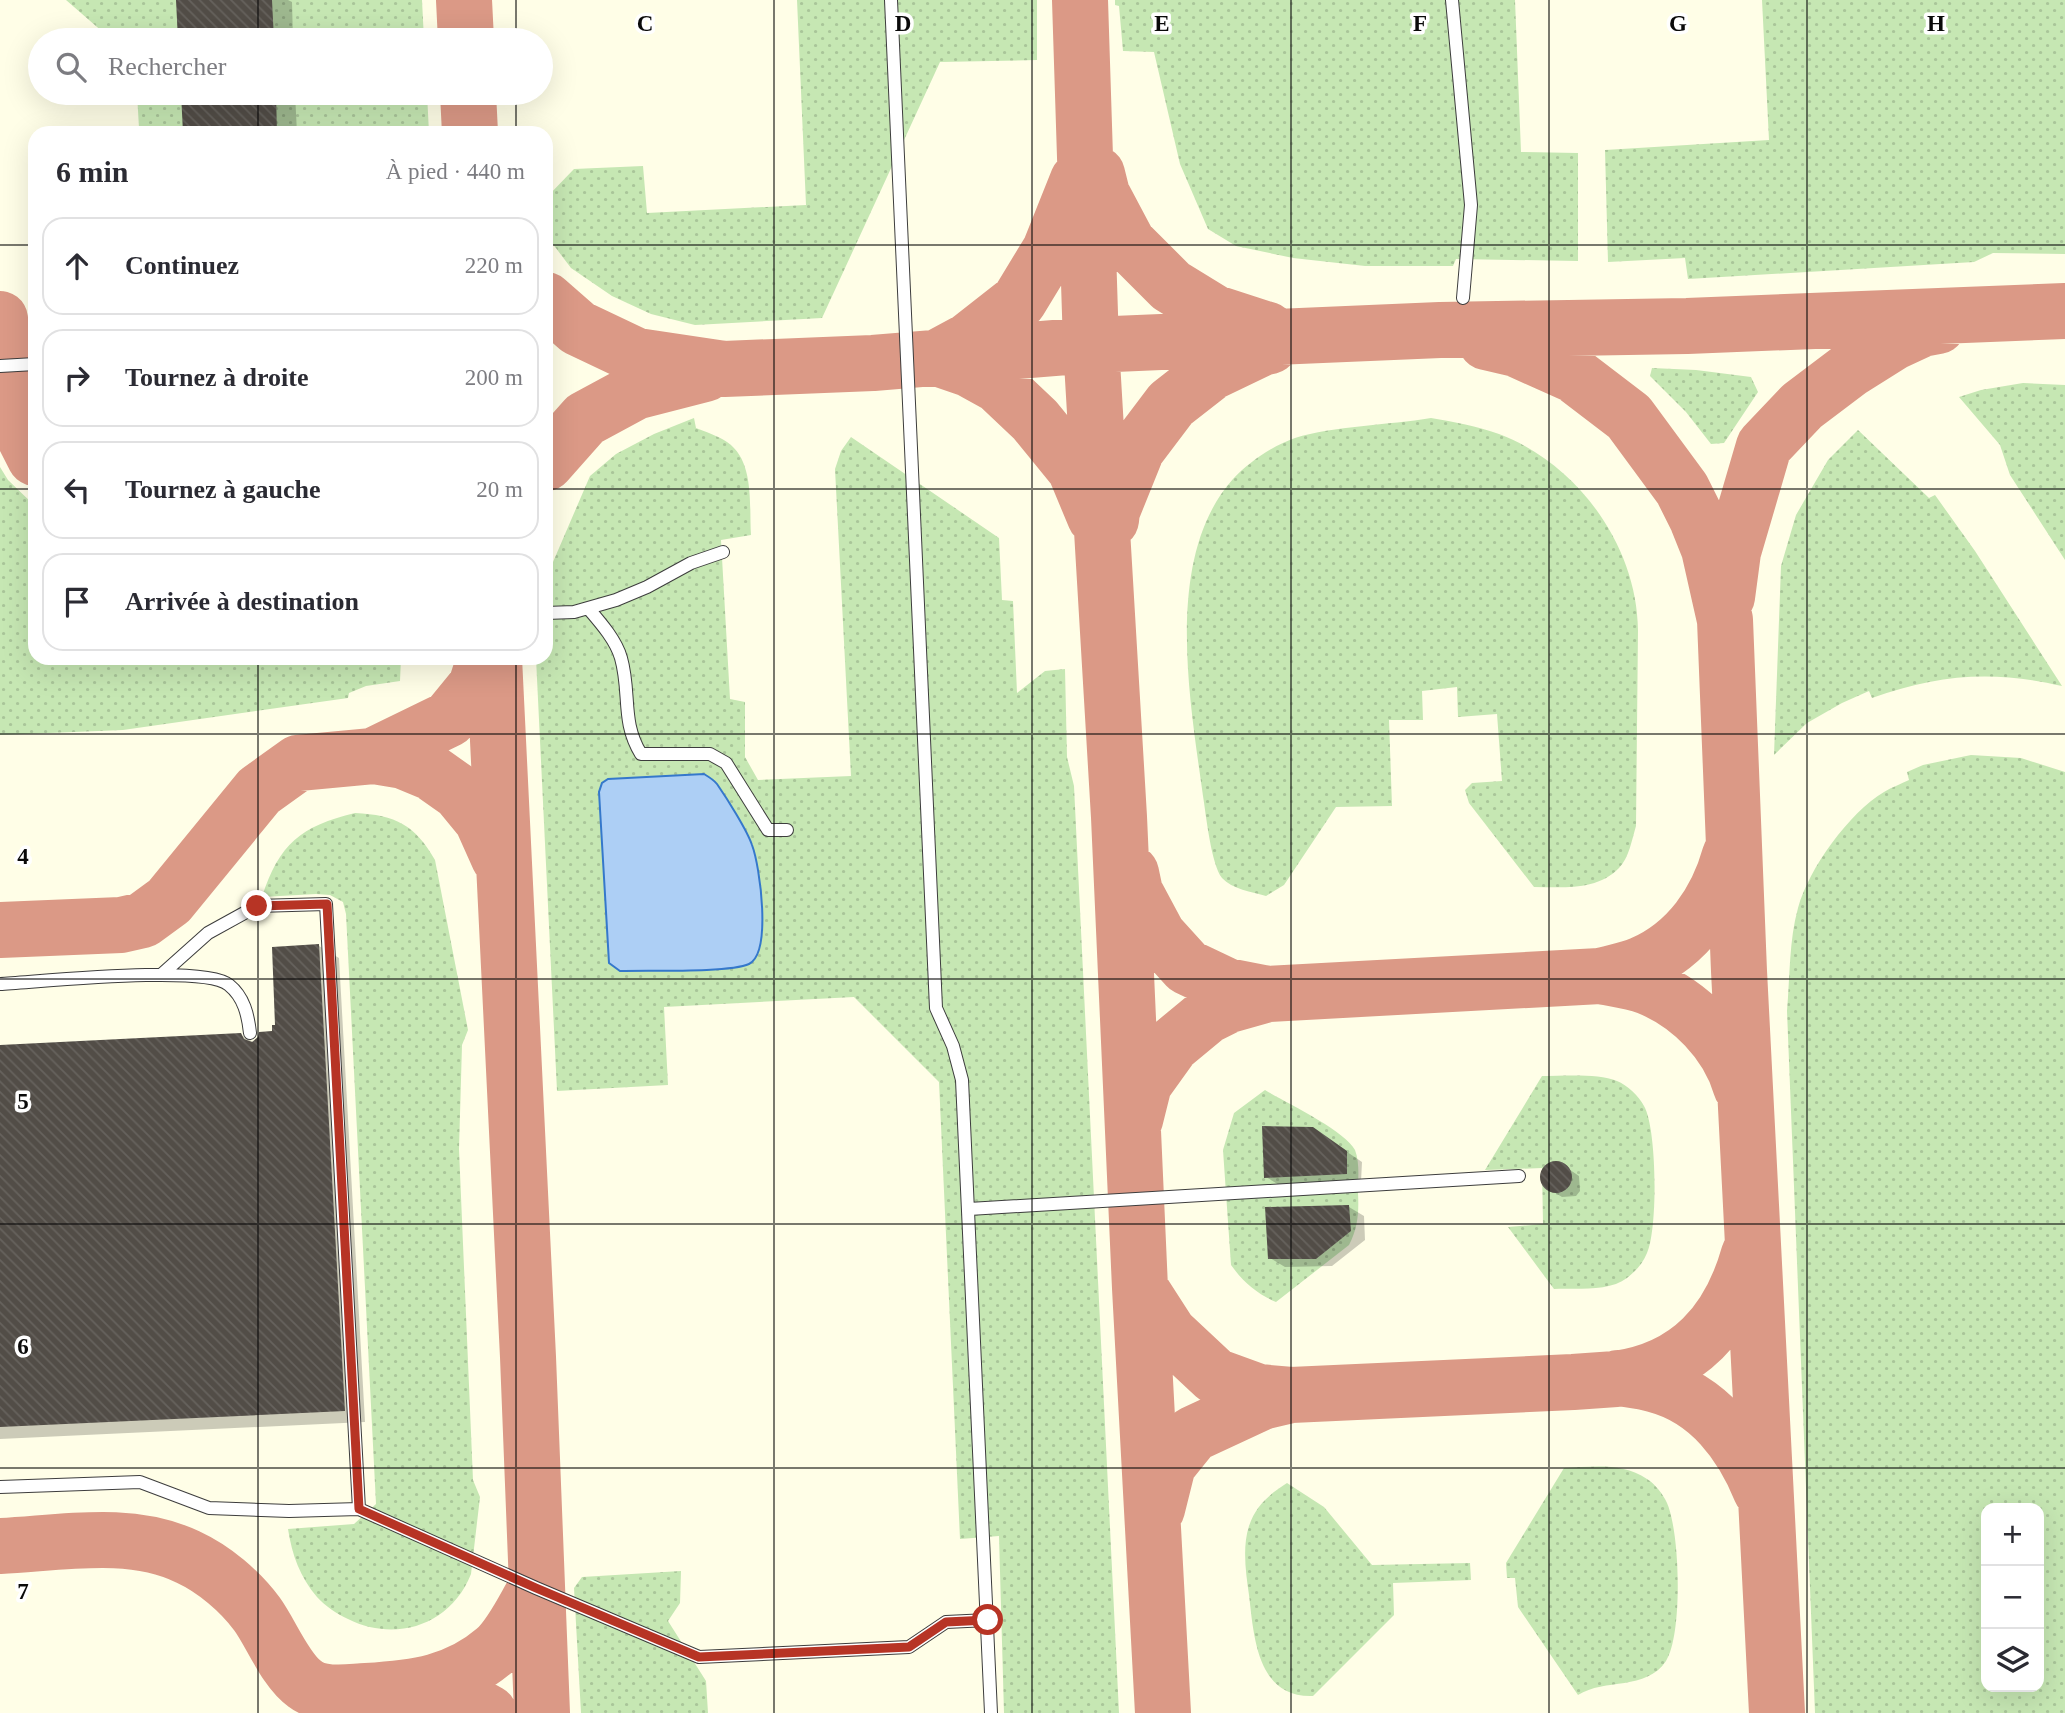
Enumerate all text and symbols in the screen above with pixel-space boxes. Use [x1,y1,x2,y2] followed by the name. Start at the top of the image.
[637,11,653,36] text: C
[895,11,911,36] text: D
[1154,11,1170,36] text: E
[1413,11,1427,36] text: F
[1669,11,1687,36] text: G
[1927,11,1945,36] text: H
[28,28,553,105] search box
[52,48,90,86] icon: search
[108,52,226,81] text: Rechercher
[56,155,129,188] text: 6 min
[386,159,525,184] text: À pied · 440 m
[58,247,96,285] icon: ahead
[125,251,239,280] text: Continuez
[465,253,523,278] text: 220 m
[58,359,96,397] icon: right
[125,363,308,392] text: Tournez à droite
[465,365,523,390] text: 200 m
[58,471,96,509] icon: left
[125,475,321,504] text: Tournez à gauche
[476,477,523,502] text: 20 m
[58,583,96,621] icon: arrive
[125,587,359,616] text: Arrivée à destination
[17,844,29,869] text: 4
[241,890,272,921] route end
[17,1089,29,1114] text: 5
[17,1334,29,1359] text: 6
[1981,1503,2044,1692] map controls
[1981,1503,2044,1566] button: +
[1981,1566,2044,1629] button: −
[17,1579,29,1604] text: 7
[972,1604,1003,1635] route start
[1981,1629,2044,1692] button: layers

